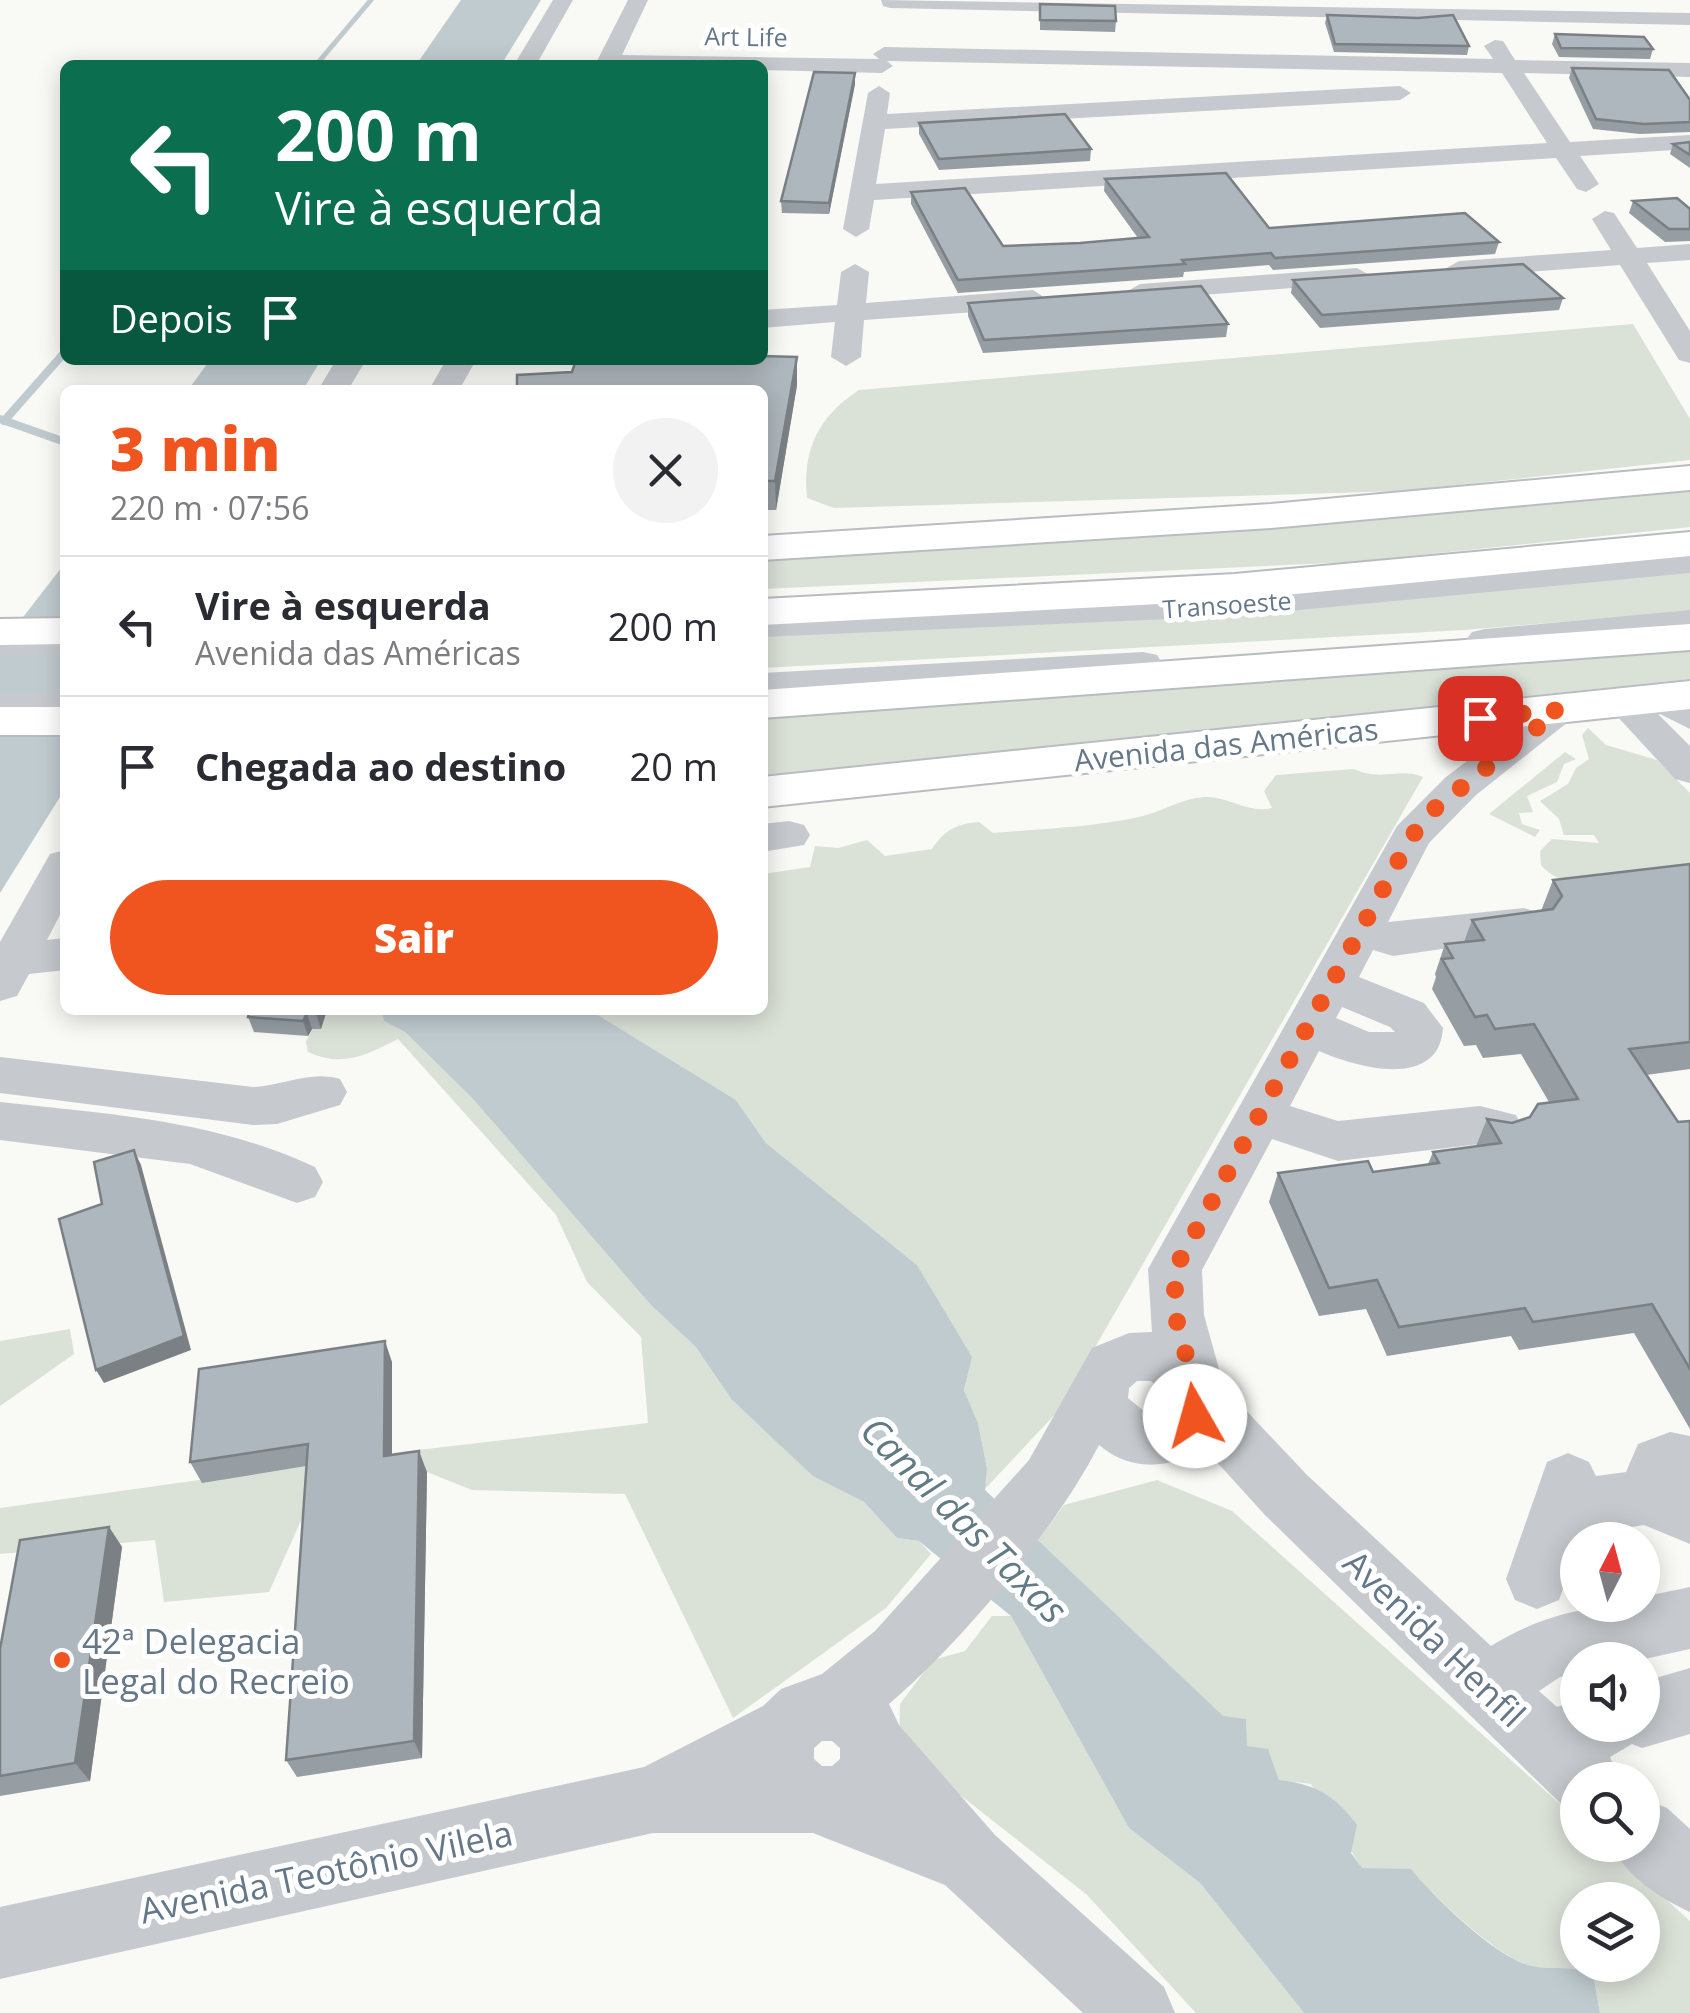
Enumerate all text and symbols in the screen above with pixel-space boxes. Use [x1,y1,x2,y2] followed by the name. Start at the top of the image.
[704,18,788,54] street label: Art Life
[275,86,482,182] text: 200 m
[110,100,240,230] icon: left
[275,177,603,238] text: Vire à esquerda
[253,290,308,345] icon: arrive
[110,292,233,344] text: Depois
[110,407,280,489] text: 3 min
[613,418,718,523] button: close
[110,486,309,529] text: 220 m · 07:56
[195,579,491,631] text: Vire à esquerda
[1161,583,1293,625] street label: Transoeste
[110,599,165,654] icon: left
[608,600,718,652] text: 200 m
[195,631,521,674] text: Avenida das Américas
[1438,676,1523,761] pin
[1453,691,1508,746] icon: arrive
[1072,708,1380,780] street label: Avenida das Américas
[110,739,165,794] icon: arrive
[195,740,566,792] text: Chegada ao destino
[629,740,718,792] text: 20 m
[110,880,718,995] button: Sair
[1143,1364,1247,1468] position arrow
[850,1404,1080,1634] water label: Canal das Taxas
[1560,1522,1660,1622] north arrow
[1560,1522,1660,1982] map controls
[1334,1539,1536,1737] street label: Avenida Henfil
[82,1617,350,1704] place label: 42ª Delegacia Legal do Recreio
[1560,1642,1660,1742] button: sound
[51,1649,73,1671] marker: 42ª Delegacia Legal do Recreio
[1560,1762,1660,1862] button: search
[135,1809,517,1933] street label: Avenida Teotônio Vilela
[1560,1882,1660,1982] button: layers

